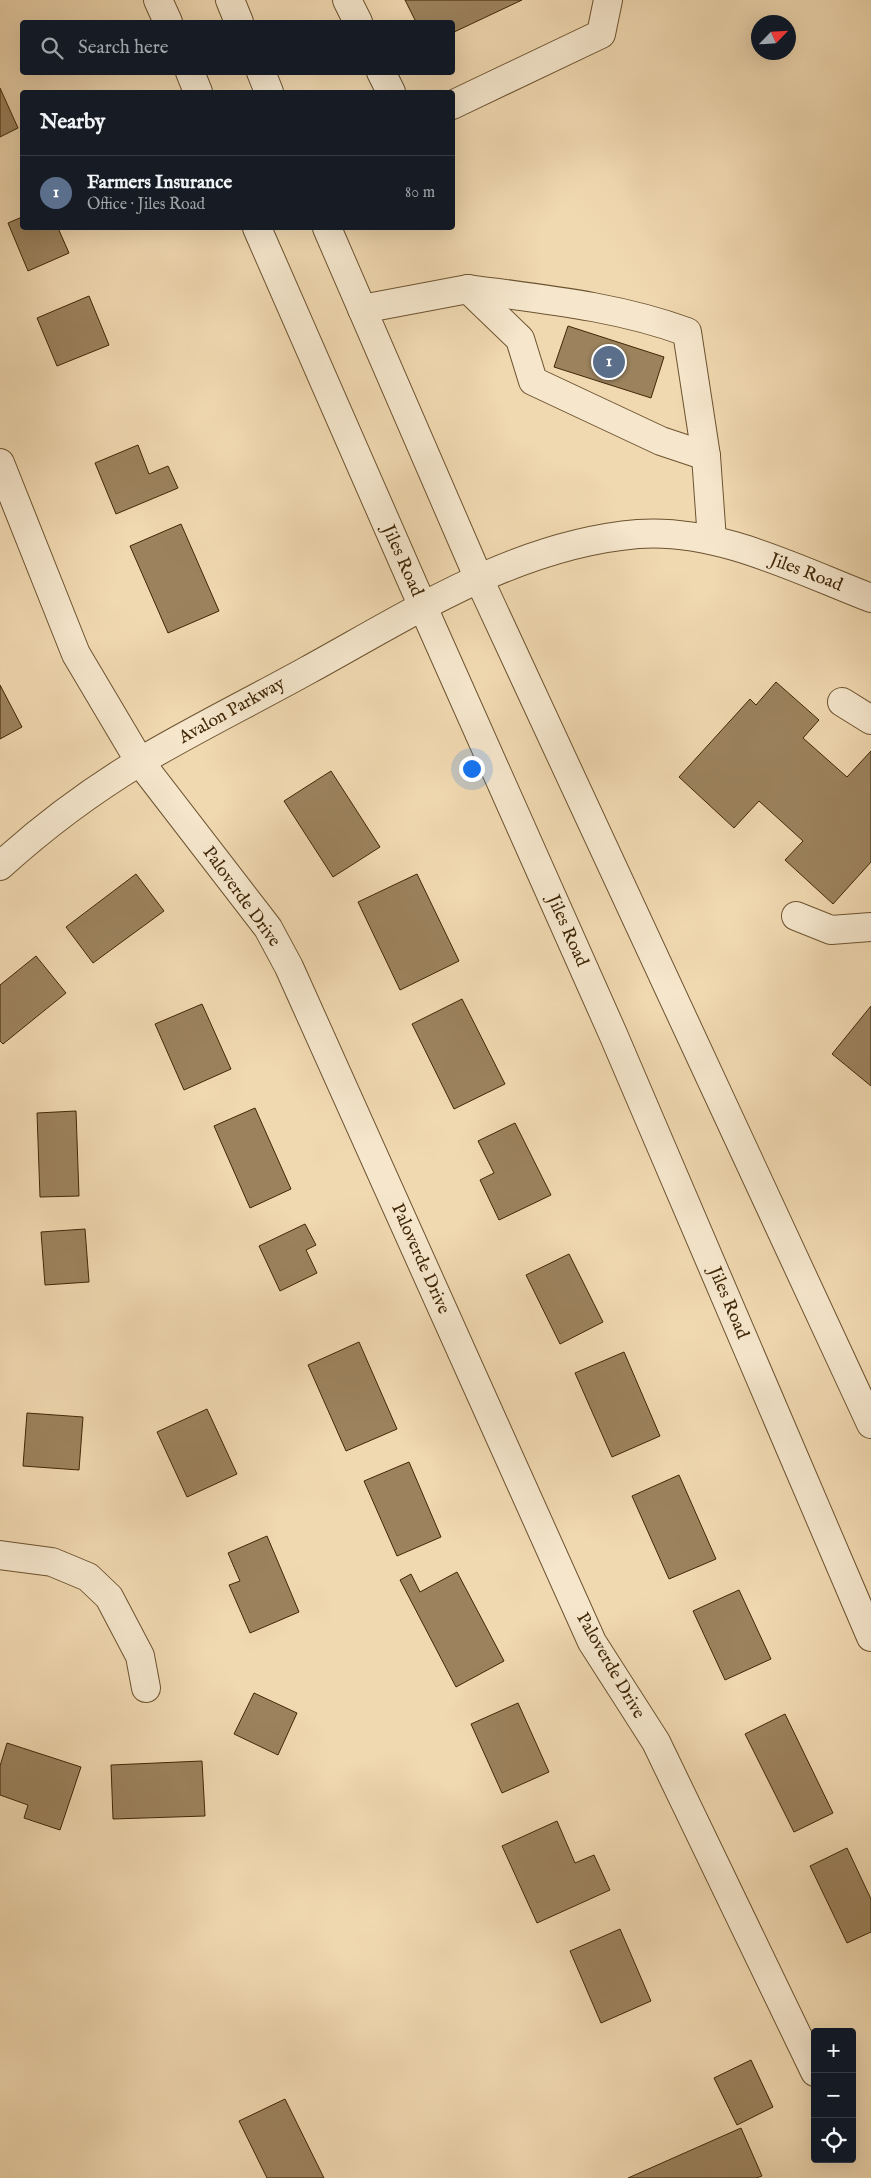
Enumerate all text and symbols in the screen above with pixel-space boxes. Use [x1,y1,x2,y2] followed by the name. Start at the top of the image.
[751,15,796,60] north arrow
[20,20,455,75] search box
[38,34,66,62] icon: search
[78,36,169,60] text: Search here
[40,109,105,136] text: Nearby
[87,171,232,195] text: Farmers Insurance
[53,183,59,203] text: 1
[405,183,435,203] text: 80 m
[87,195,205,215] text: Office · Jiles Road
[593,343,625,381] pin: 1
[375,520,428,601] street label: Jiles Road
[764,548,846,598] street label: Jiles Road
[174,672,289,750] street label: Avalon Parkway
[459,756,485,782] your location
[197,842,285,952] street label: Paloverde Drive
[540,890,593,971] street label: Jiles Road
[385,1200,455,1318] street label: Paloverde Drive
[702,1262,754,1343] street label: Jiles Road
[570,1609,650,1723] street label: Paloverde Drive
[811,2028,856,2163] map controls
[811,2028,856,2073] button: +
[811,2073,856,2118] button: −
[811,2118,856,2163] button: locate

